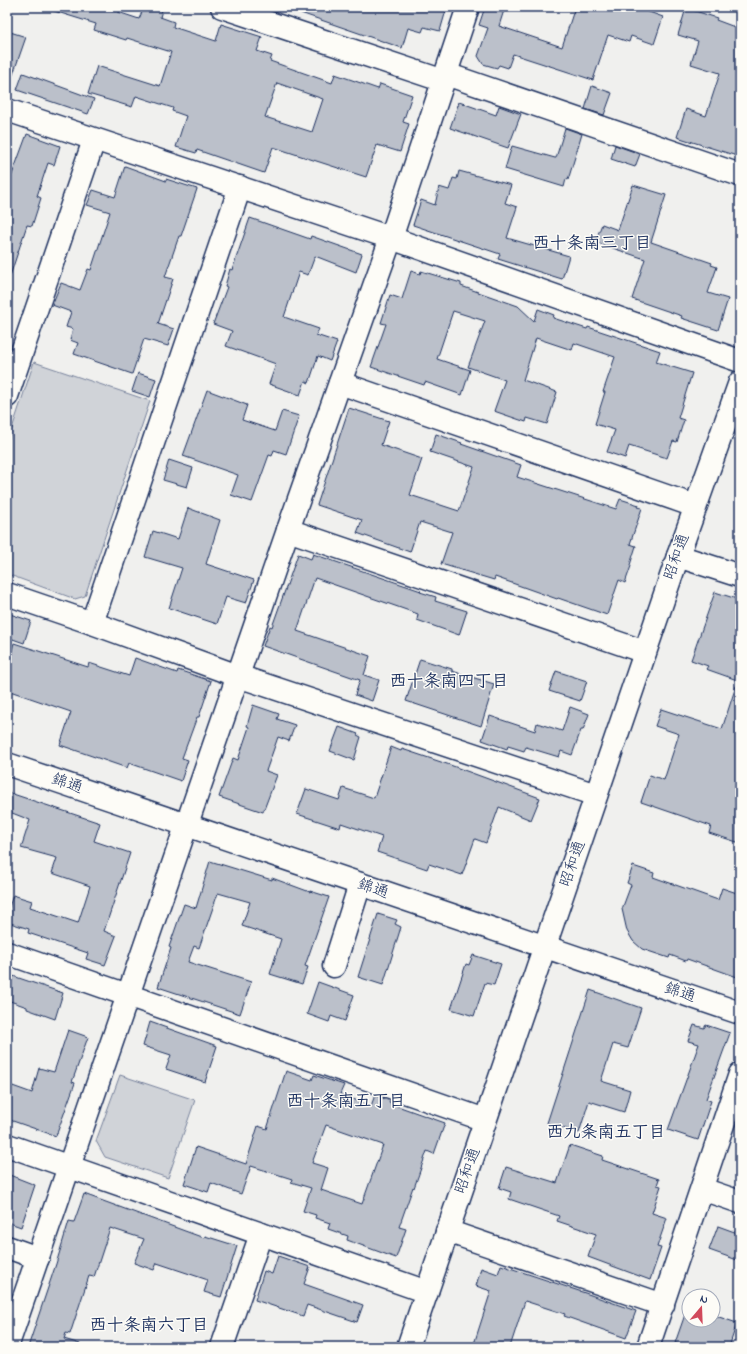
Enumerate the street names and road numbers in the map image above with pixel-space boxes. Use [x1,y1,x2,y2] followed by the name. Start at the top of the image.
[658,530,696,584] street label: 昭和通
[48,767,86,801] street label: 錦通
[554,837,592,891] street label: 昭和通
[354,872,392,906] street label: 錦通
[661,977,699,1009] street label: 錦通
[449,1144,487,1198] street label: 昭和通

